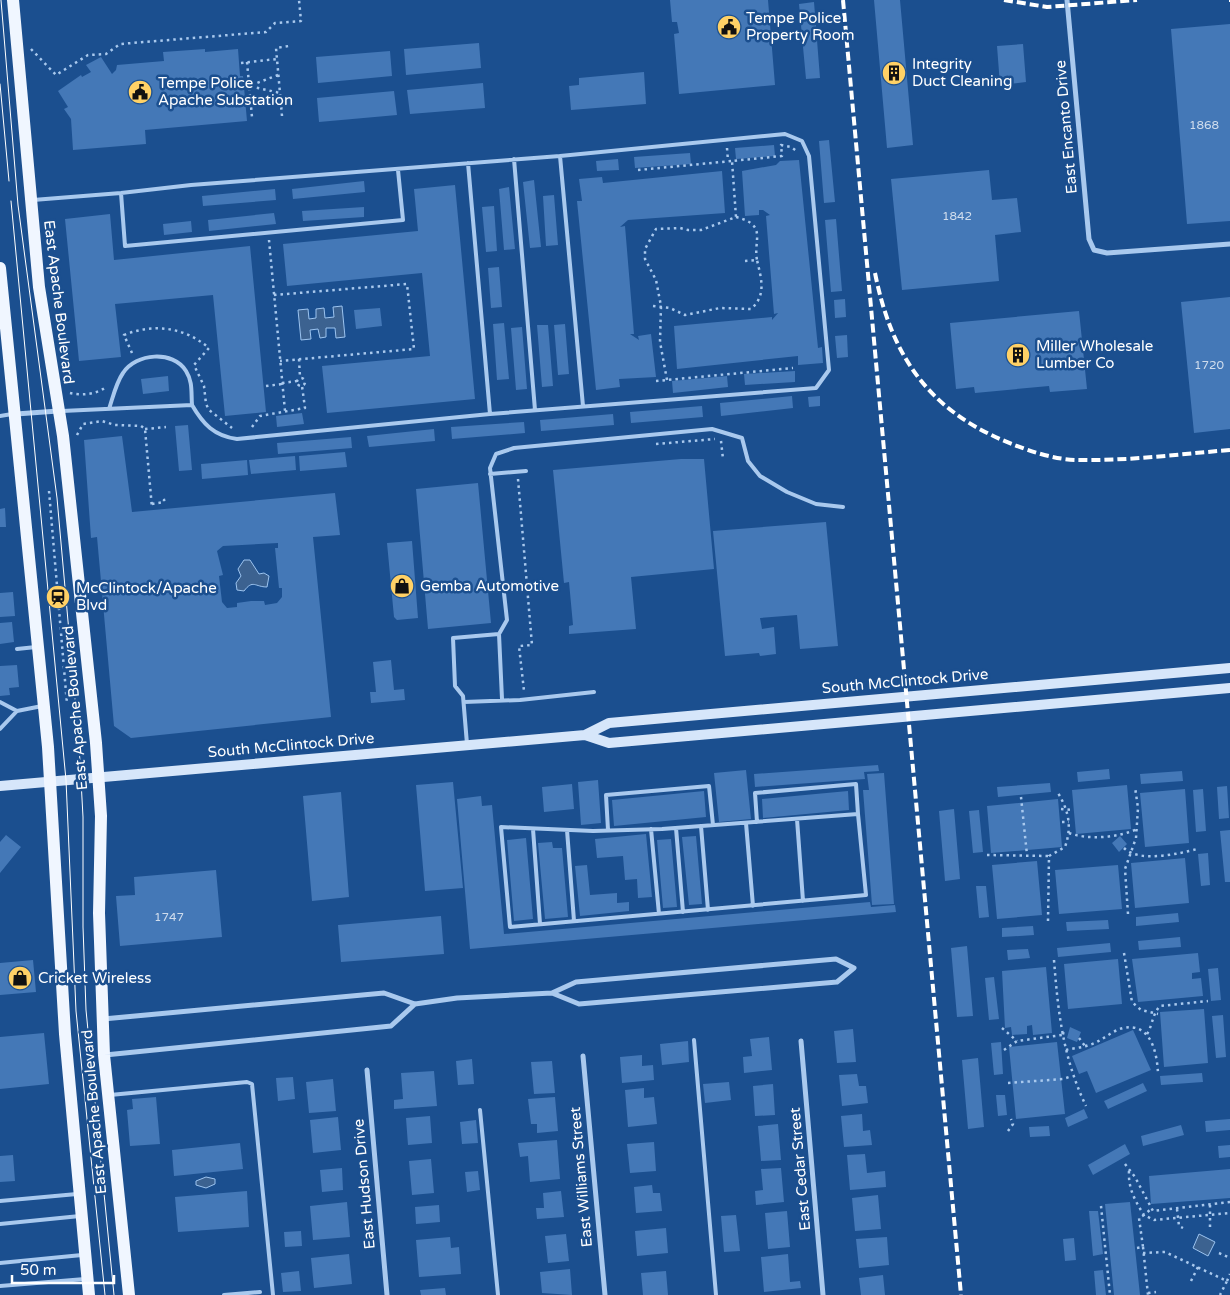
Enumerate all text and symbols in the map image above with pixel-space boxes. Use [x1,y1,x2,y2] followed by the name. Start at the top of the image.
[746,9,855,44] place label: Tempe Police Property Room
[716,14,742,40] public building icon: Tempe Police Property Room
[912,55,1012,90] place label: Integrity Duct Cleaning
[1051,59,1081,195] street label: East Encanto Drive
[881,60,907,86] building icon: Integrity Duct Cleaning
[158,74,293,109] place label: Tempe Police Apache Substation
[127,79,153,105] public building icon: Tempe Police Apache Substation
[1189,118,1219,132] house number: 1868
[942,209,972,223] house number: 1842
[40,219,78,385] street label: East Apache Boulevard
[1036,337,1153,372] place label: Miller Wholesale Lumber Co
[1005,342,1031,368] building icon: Miller Wholesale Lumber Co
[1194,358,1225,372] house number: 1720
[389,573,415,599] shop icon: Gemba Automotive
[420,577,559,595] place label: Gemba Automotive
[76,579,217,614] place label: McClintock/Apache Blvd
[45,584,71,610] station icon: McClintock/Apache Blvd
[59,625,91,791] street label: East Apache Boulevard
[821,665,989,697] street label: South McClintock Drive
[207,729,375,761] street label: South McClintock Drive
[154,910,184,924] house number: 1747
[7,965,33,991] shop icon: Cricket Wireless
[38,969,151,987] place label: Cricket Wireless
[78,1029,110,1195] street label: East Apache Boulevard
[566,1106,596,1248] street label: East Williams Street
[786,1106,814,1231] street label: East Cedar Street
[349,1118,379,1250] street label: East Hudson Drive
[12,1252,115,1284] scale bar
[20,1261,57,1279] text: 50 m

